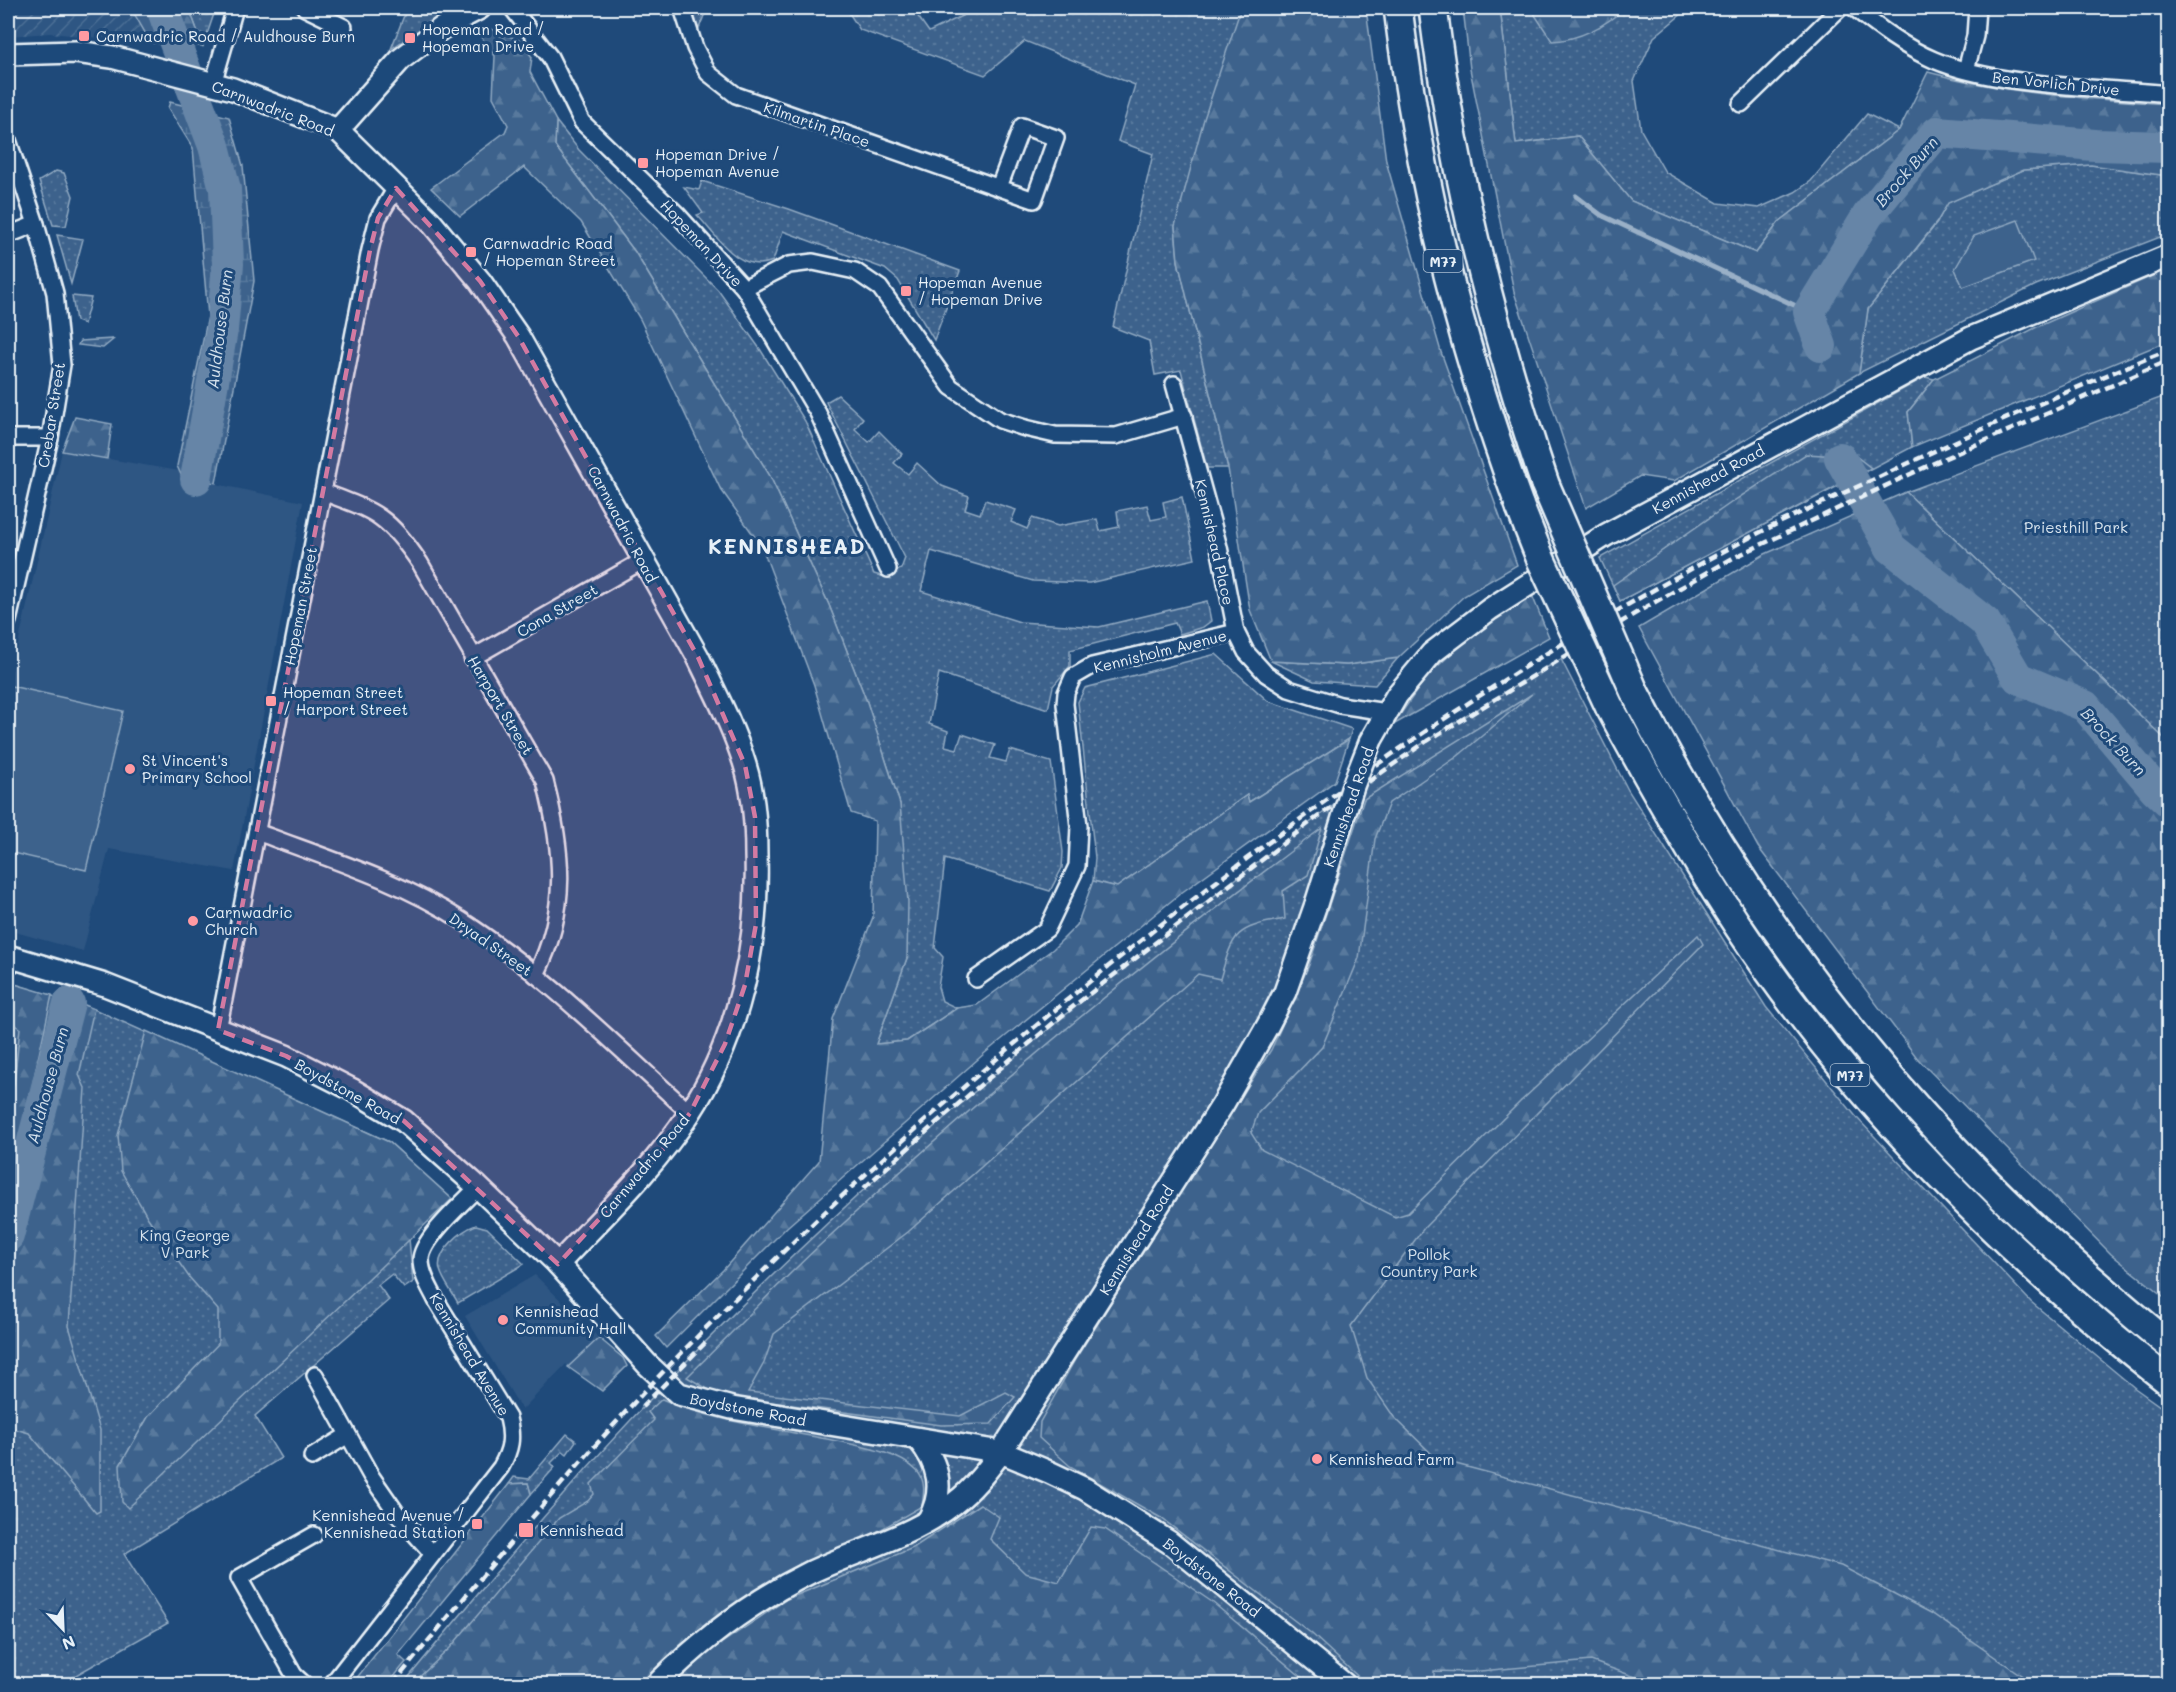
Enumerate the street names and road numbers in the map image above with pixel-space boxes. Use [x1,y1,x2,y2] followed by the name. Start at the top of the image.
[1991,66,2121,100] street label: Ben Vorlich Drive
[209,75,337,141] street label: Carnwadric Road
[761,96,873,152] street label: Kilmartin Place
[656,195,748,291] street label: Hopeman Drive
[1424,250,1462,272] road number: M77
[33,361,69,469] street label: Crebar Street
[1648,440,1768,518] street label: Kennishead Road
[584,462,662,586] street label: Carnwadric Road
[1191,477,1239,607] street label: Kennishead Place
[279,545,321,667] street label: Hopeman Street
[513,579,601,641] street label: Cona Street
[1091,625,1229,677] street label: Kennisholm Avenue
[463,652,539,758] street label: Harport Street
[1318,744,1378,870] street label: Kennishead Road
[446,908,536,980] street label: Dryad Street
[292,1054,404,1128] street label: Boydstone Road
[1830,1064,1870,1086] road number: M77
[595,1110,693,1222] street label: Carnwadric Road
[1094,1181,1178,1299] street label: Kennishead Road
[425,1289,515,1419] street label: Kennishead Avenue
[688,1388,808,1430] street label: Boydstone Road
[1159,1533,1265,1621] street label: Boydstone Road

